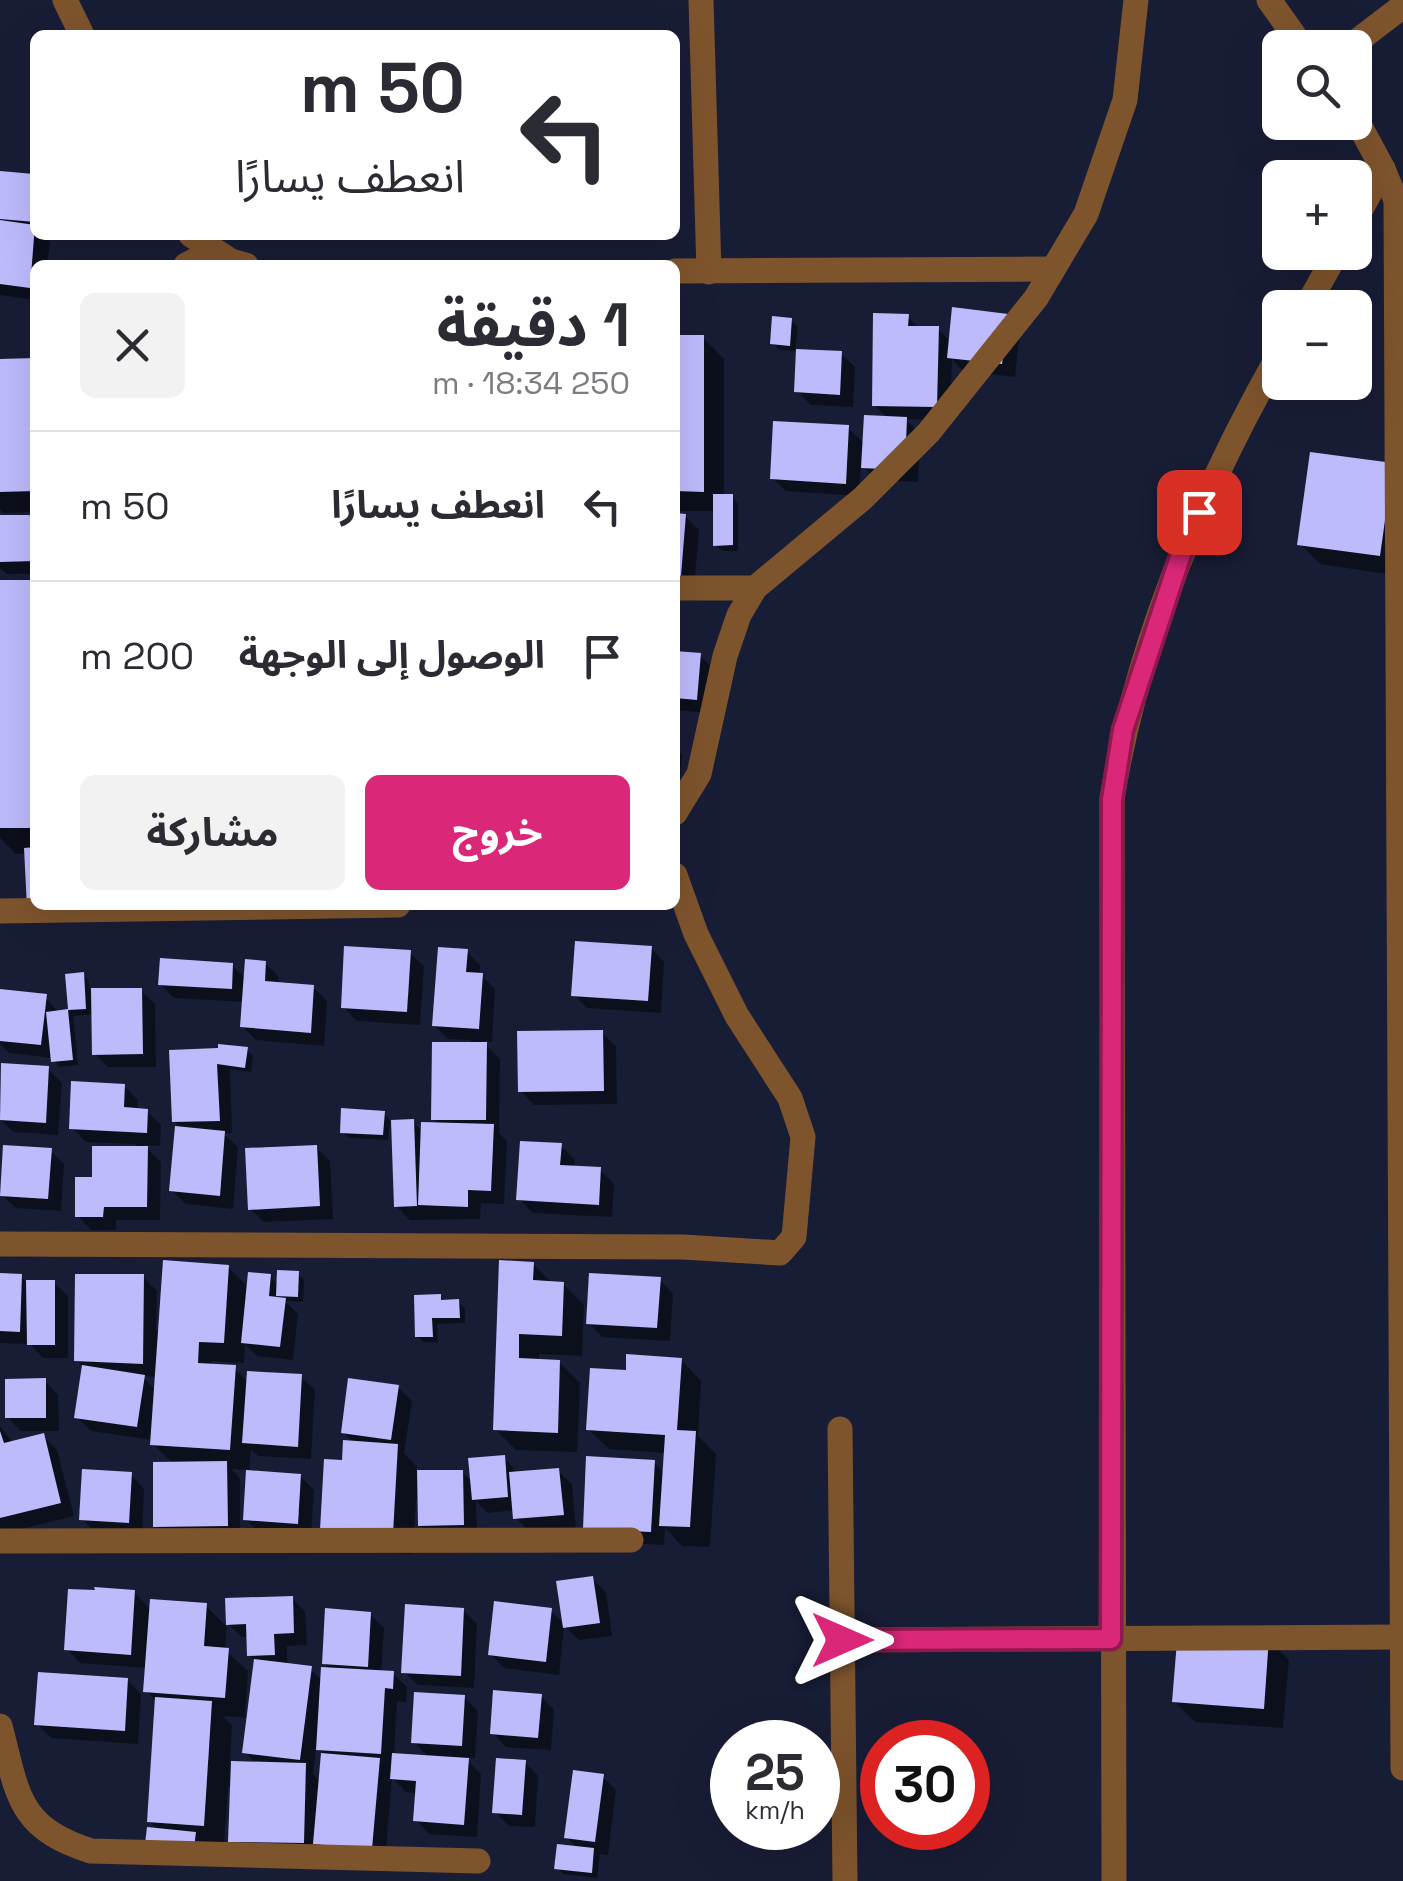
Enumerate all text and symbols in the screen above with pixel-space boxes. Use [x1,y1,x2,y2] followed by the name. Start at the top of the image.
[1262,30,1372,400] map controls
[1262,30,1372,140] button: search
[300,43,465,132] text: 50 m
[500,70,630,200] icon: left
[235,148,465,205] text: انعطف يسارًا
[1262,160,1372,270] button: +
[437,287,630,364] text: 1 دقيقة
[1262,290,1372,400] button: −
[80,293,185,398] button: close
[432,363,630,403] text: 250 m · 18:34
[1157,470,1242,555] pin
[575,479,630,534] icon: left
[331,481,545,529] text: انعطف يسارًا
[80,482,170,530] text: 50 m
[1172,485,1227,540] icon: arrive
[575,629,630,684] icon: arrive
[239,631,545,679] text: الوصول إلى الوجهة
[80,632,194,680] text: 200 m
[80,775,345,890] button: مشاركة
[365,775,630,890] button: خروج
[790,1588,894,1692] position arrow
[860,1720,990,1850] speed limit sign: 30
[745,1741,805,1805] text: 25
[745,1794,805,1826] text: km/h

